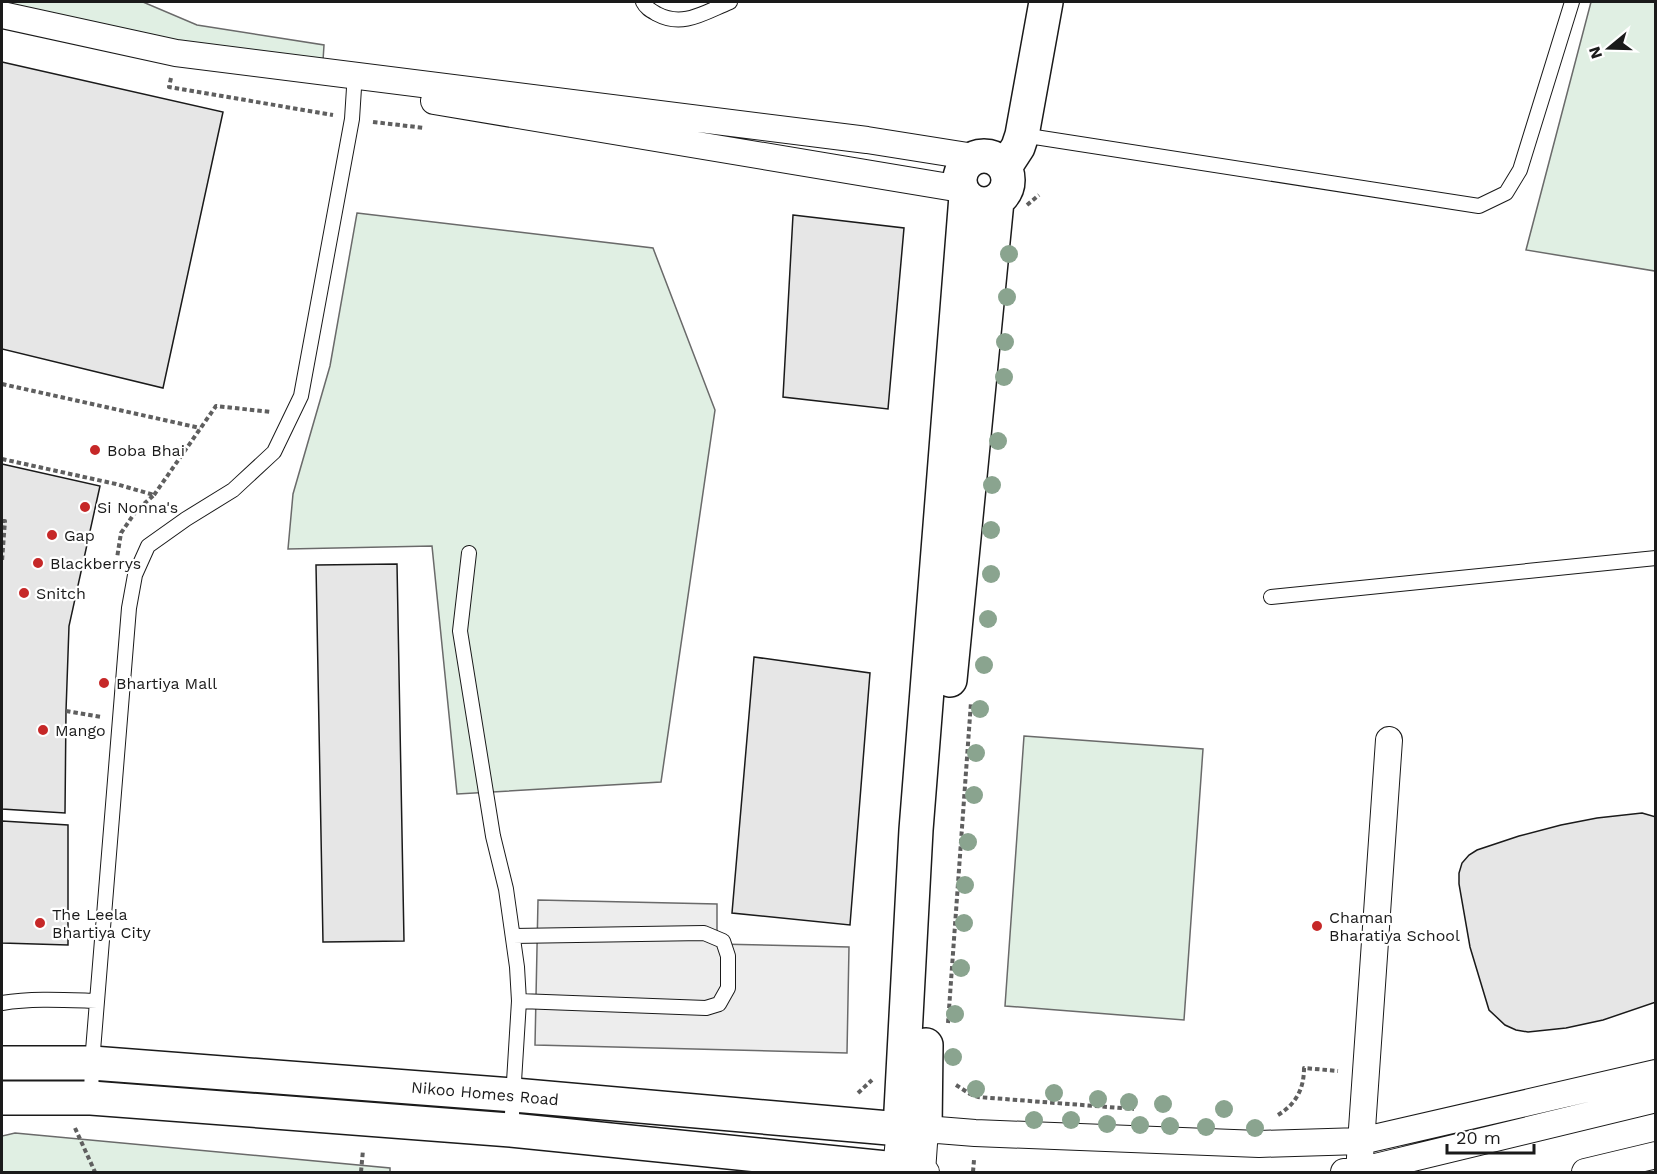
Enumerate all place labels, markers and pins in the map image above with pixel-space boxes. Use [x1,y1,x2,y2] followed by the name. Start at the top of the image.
[107,441,185,460] place label: Boba Bhai
[88,443,102,457] marker: Boba Bhai
[97,498,178,517] place label: Si Nonna's
[78,500,92,514] marker: Si Nonna's
[64,526,95,545] place label: Gap
[45,528,59,542] marker: Gap
[50,554,141,573] place label: Blackberrys
[31,556,45,570] marker: Blackberrys
[36,584,86,603] place label: Snitch
[17,586,31,600] marker: Snitch
[116,674,217,693] place label: Bhartiya Mall
[97,676,111,690] marker: Bhartiya Mall
[55,721,106,740] place label: Mango
[36,723,50,737] marker: Mango
[52,905,152,942] place label: The Leela Bhartiya City
[1329,908,1460,945] place label: Chaman Bharatiya School
[33,916,47,930] marker: The Leela Bhartiya City
[1310,919,1324,933] marker: Chaman Bharatiya School

